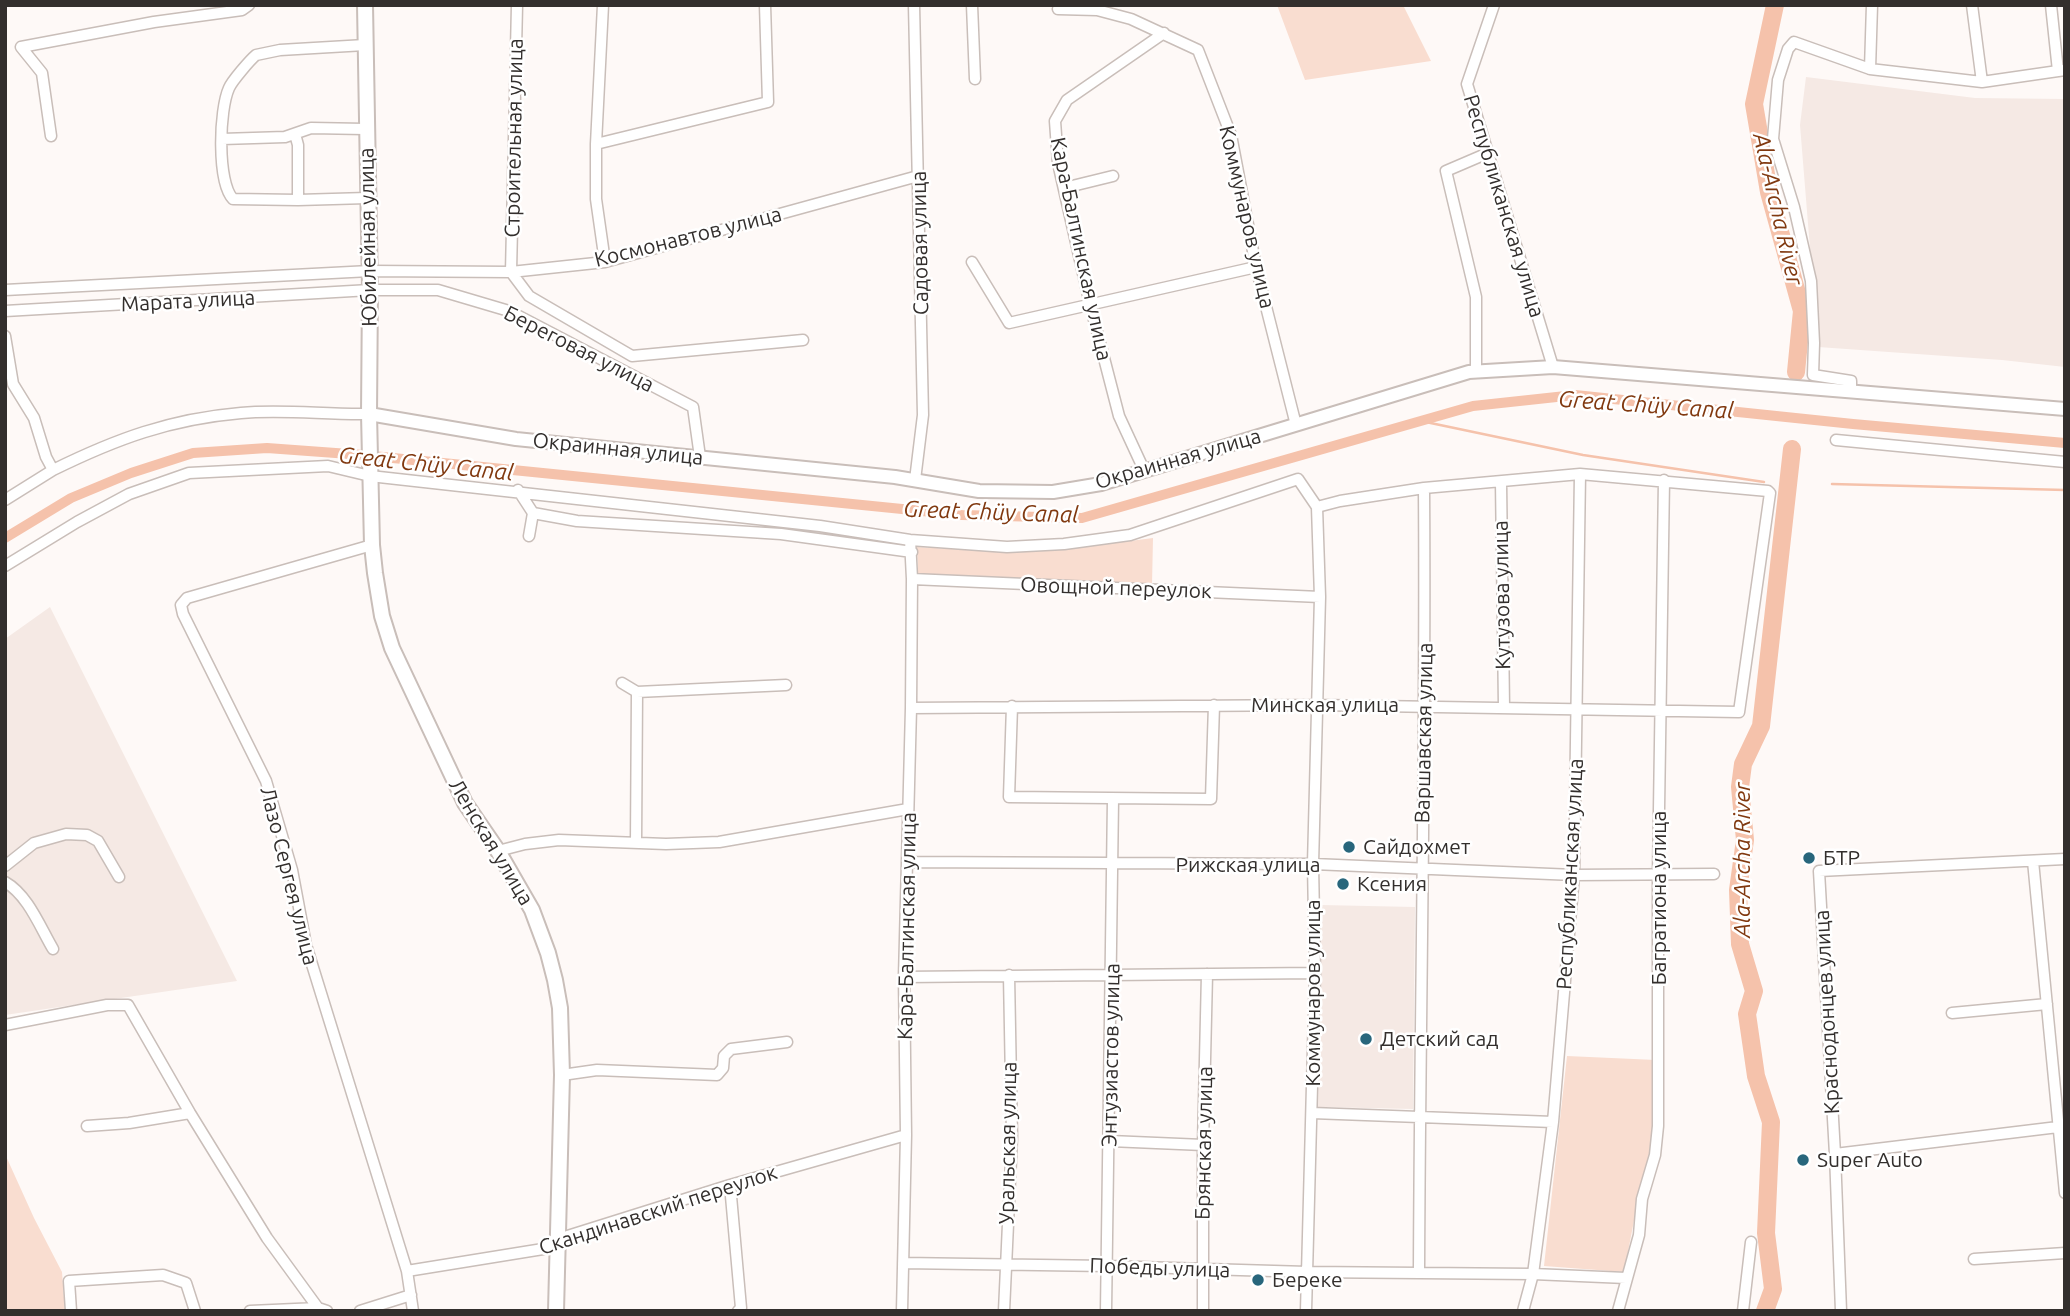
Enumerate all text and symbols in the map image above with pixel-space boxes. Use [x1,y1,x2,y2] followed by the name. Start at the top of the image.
[500,38,528,238] street label: Строительная улица
[1458,92,1550,320] street label: Республиканская улица
[1214,123,1280,311] street label: Коммунаров улица
[1747,130,1809,288] water label: Ala-Archa River
[1045,135,1117,363] street label: Кара-Балтинская улица
[354,147,382,327] street label: Юбилейная улица
[906,171,934,315] street label: Садовая улица
[592,202,784,272] street label: Космонавтов улица
[120,285,256,317] street label: Марата улица
[500,300,658,398] street label: Береговая улица
[1557,385,1735,425] water label: Great Chüy Canal
[1092,423,1264,495] street label: Окраинная улица
[531,428,705,470] street label: Окраинная улица
[337,441,515,487] water label: Great Chüy Canal
[903,495,1079,529] water label: Great Chüy Canal
[1488,520,1516,670] street label: Кутузова улица
[1020,572,1212,604] street label: Овощной переулок
[1410,642,1438,824] street label: Варшавская улица
[1251,692,1399,718] street label: Минская улица
[1551,758,1589,990] street label: Республиканская улица
[443,774,539,910] street label: Ленская улица
[1728,782,1756,938] water label: Ala-Archa River
[255,784,323,968] street label: Лазо Сергея улица
[1646,811,1672,985] street label: Багратиона улица
[892,812,922,1040] street label: Кара-Балтинская улица
[1363,834,1470,860] place label: Сайдохмет
[1341,839,1357,855] marker: Сайдохмет
[1823,845,1860,871] place label: БТР
[1801,850,1817,866] marker: БТР
[1175,852,1321,878] street label: Рижская улица
[1357,871,1427,897] place label: Ксения
[1335,876,1351,892] marker: Ксения
[1300,900,1326,1086] street label: Коммунаров улица
[1809,909,1845,1115] street label: Краснодонцев улица
[1097,963,1125,1147] street label: Энтузиастов улица
[1380,1026,1499,1052] place label: Детский сад
[1358,1031,1374,1047] marker: Детский сад
[994,1061,1022,1225] street label: Уральская улица
[1190,1066,1218,1220] street label: Брянская улица
[1817,1147,1923,1173] place label: Super Auto
[1795,1152,1811,1168] marker: Super Auto
[536,1160,780,1260] street label: Скандинавский переулок
[1089,1253,1231,1283] street label: Победы улица
[1272,1267,1342,1293] place label: Береке
[1250,1272,1266,1288] marker: Береке

